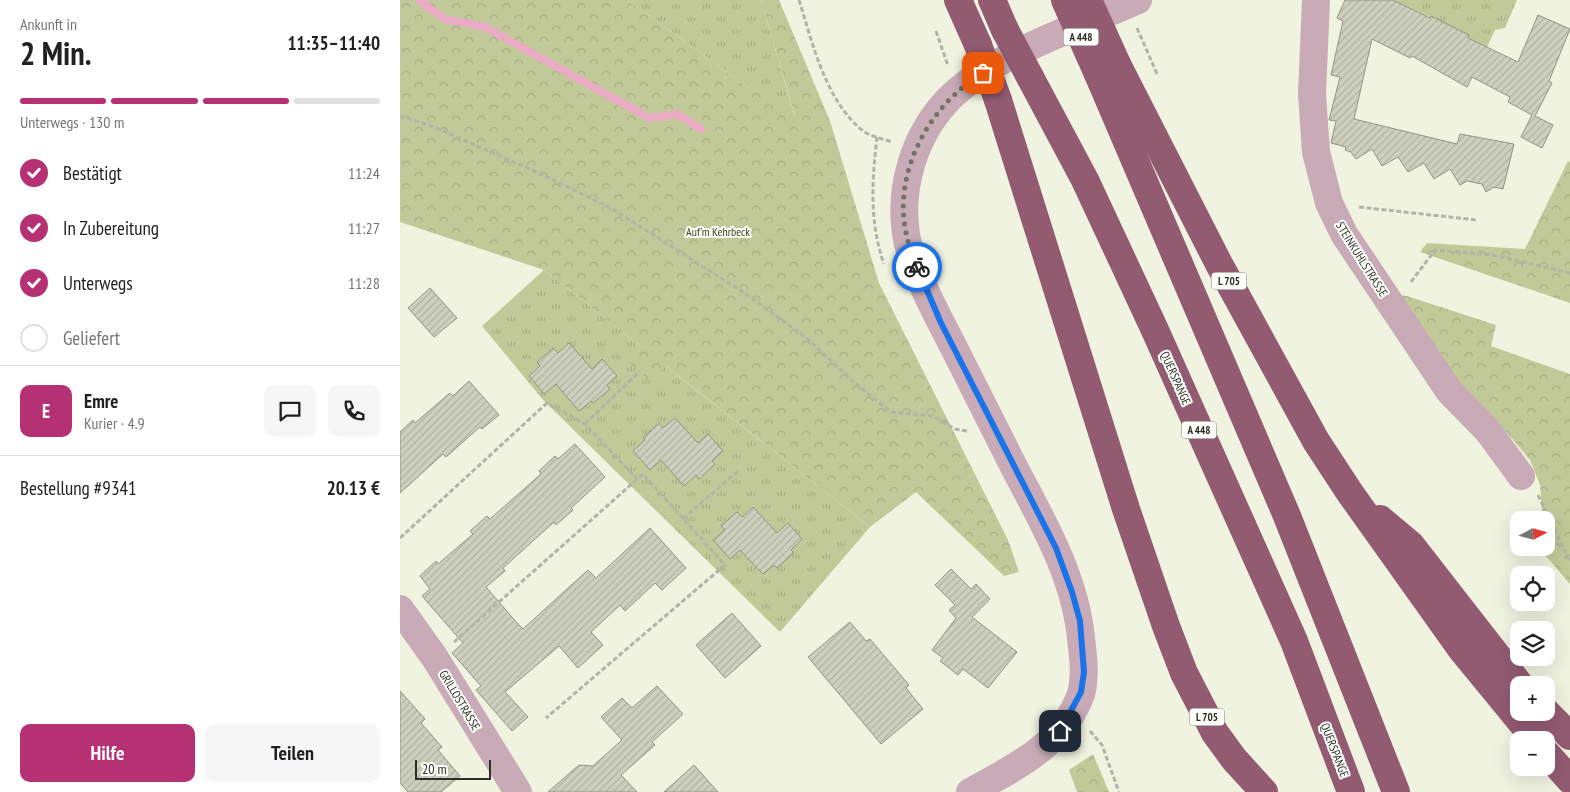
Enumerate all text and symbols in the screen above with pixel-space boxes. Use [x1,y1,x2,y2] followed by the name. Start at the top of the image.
[20,14,77,34] text: Ankunft in
[1064,28,1098,46] road number: A 448
[287,31,380,55] text: 11:35–11:40
[20,32,91,74] text: 2 Min.
[962,52,1004,94] pin
[969,59,997,87] icon: bag
[20,112,124,132] text: Unterwegs · 130 m
[20,159,48,187] icon: check
[63,161,122,185] text: Bestätigt
[348,163,380,183] text: 11:24
[20,214,48,242] icon: check
[63,216,159,240] text: In Zubereitung
[348,218,380,238] text: 11:27
[1333,219,1391,299] street label: STEINKUHLSTRASSE
[686,224,750,239] park label: Auf'm Kehrbeck
[892,242,942,292] courier
[903,253,931,281] icon: bike
[20,269,48,297] icon: check
[63,271,133,295] text: Unterwegs
[1212,272,1246,290] road number: L 705
[348,273,380,293] text: 11:28
[63,326,120,350] text: Geliefert
[1158,349,1194,407] street label: QUERSPANGE
[264,385,316,437] button: chat
[328,385,380,437] button: phone
[84,389,118,413] text: Emre
[42,399,50,423] text: E
[84,413,145,433] text: Kurier · 4.9
[1182,422,1216,438] road number: A 448
[20,476,137,500] text: Bestellung #9341
[327,476,380,500] text: 20.13 €
[1510,511,1555,556] north arrow
[1510,511,1555,776] map controls
[1510,566,1555,611] button: locate
[1510,621,1555,666] button: layers
[436,667,484,733] street label: GRILLOSTRASSE
[1510,676,1555,721] button: +
[1190,709,1224,726] road number: L 705
[1039,710,1081,752] pin
[1046,717,1074,745] icon: home
[1318,721,1352,779] street label: QUERSPANGE
[20,724,195,782] button: Hilfe
[205,724,380,782] button: Teilen
[1510,731,1555,776] button: −
[415,757,491,780] scale bar
[422,760,447,778] text: 20 m

